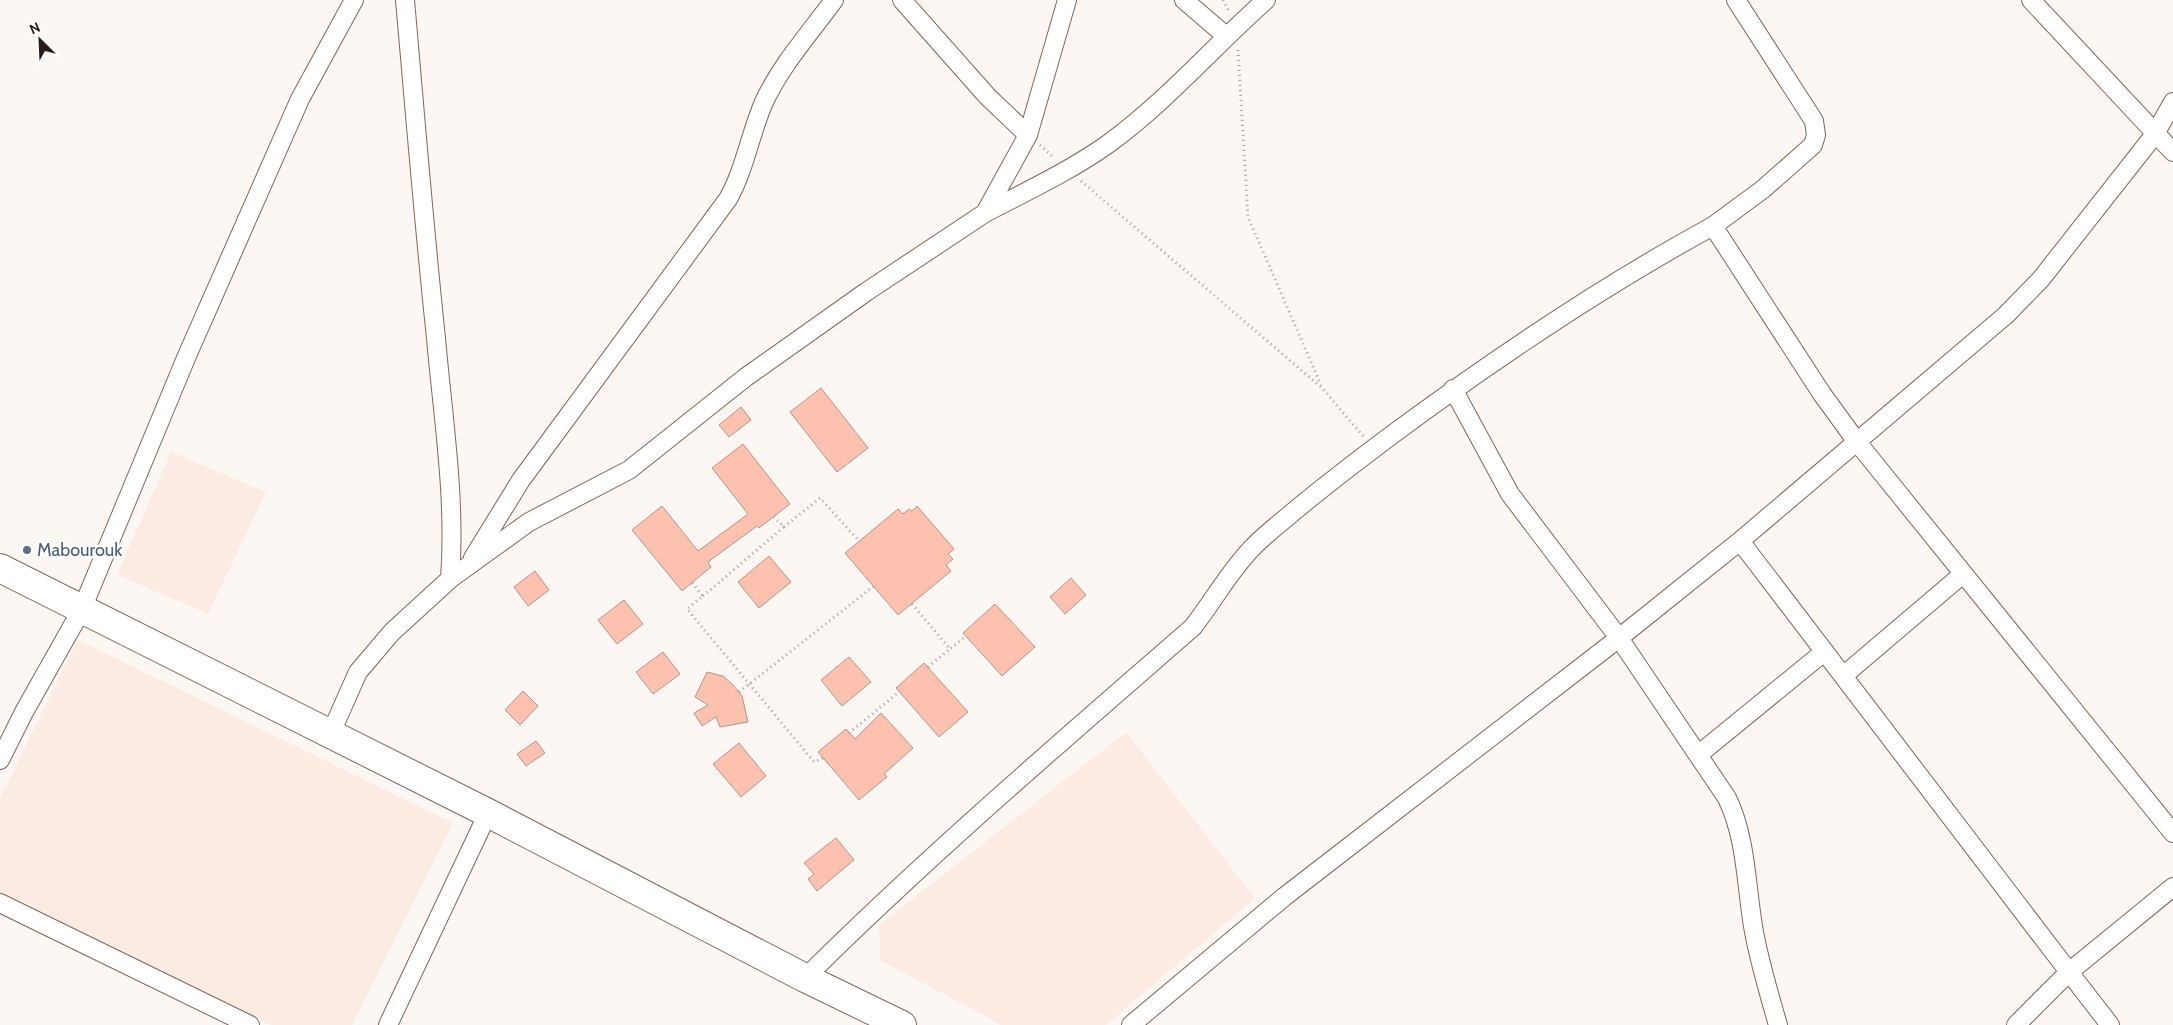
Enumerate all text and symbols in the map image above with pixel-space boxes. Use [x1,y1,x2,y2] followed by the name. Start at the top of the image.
[15,15,65,65] north arrow
[27,18,43,38] text: N
[37,539,123,561] place label: Mabourouk
[21,544,33,556] marker: Mabourouk

